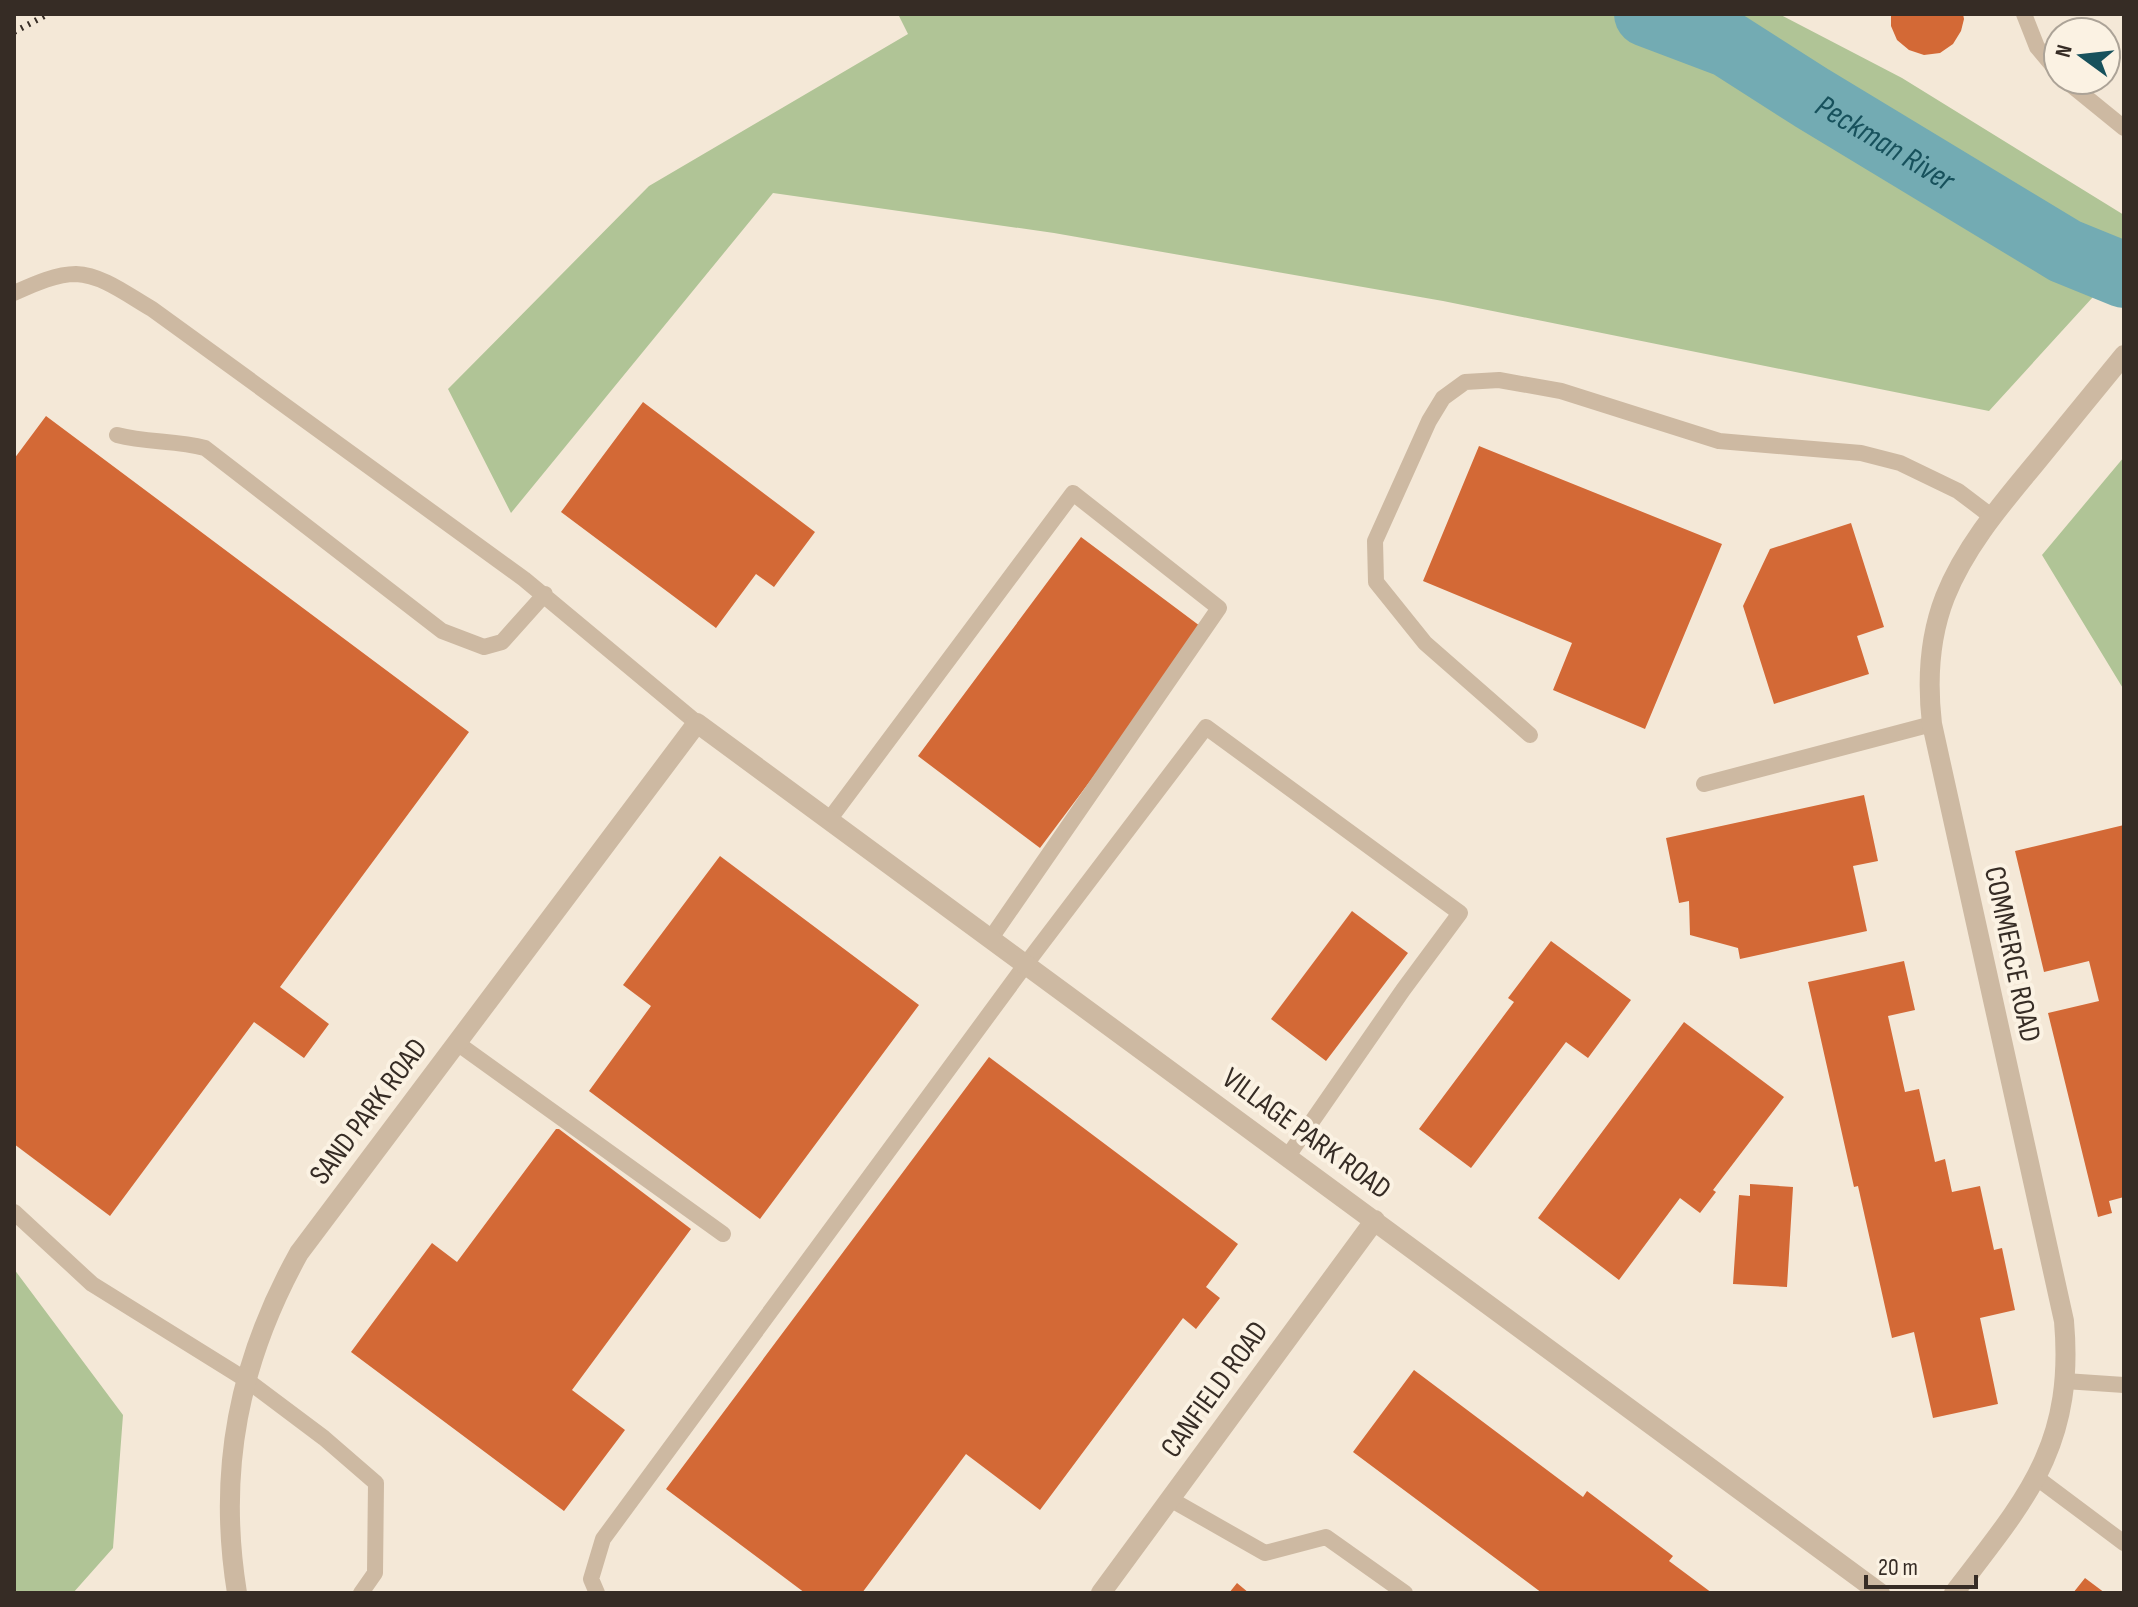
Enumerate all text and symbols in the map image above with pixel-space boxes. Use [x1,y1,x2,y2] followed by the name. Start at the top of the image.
[2042,16,2122,96] north arrow
[2050,42,2079,60] text: N
[1808,87,1962,201] water label: Peckman River
[1976,863,2048,1045] street label: COMMERCE ROAD
[302,1031,435,1192] street label: SAND PARK ROAD
[1215,1061,1398,1207] street label: VILLAGE PARK ROAD
[1153,1314,1276,1465] street label: CANFIELD ROAD
[1866,1539,1976,1589] scale bar
[1878,1553,1918,1582] text: 20 m

